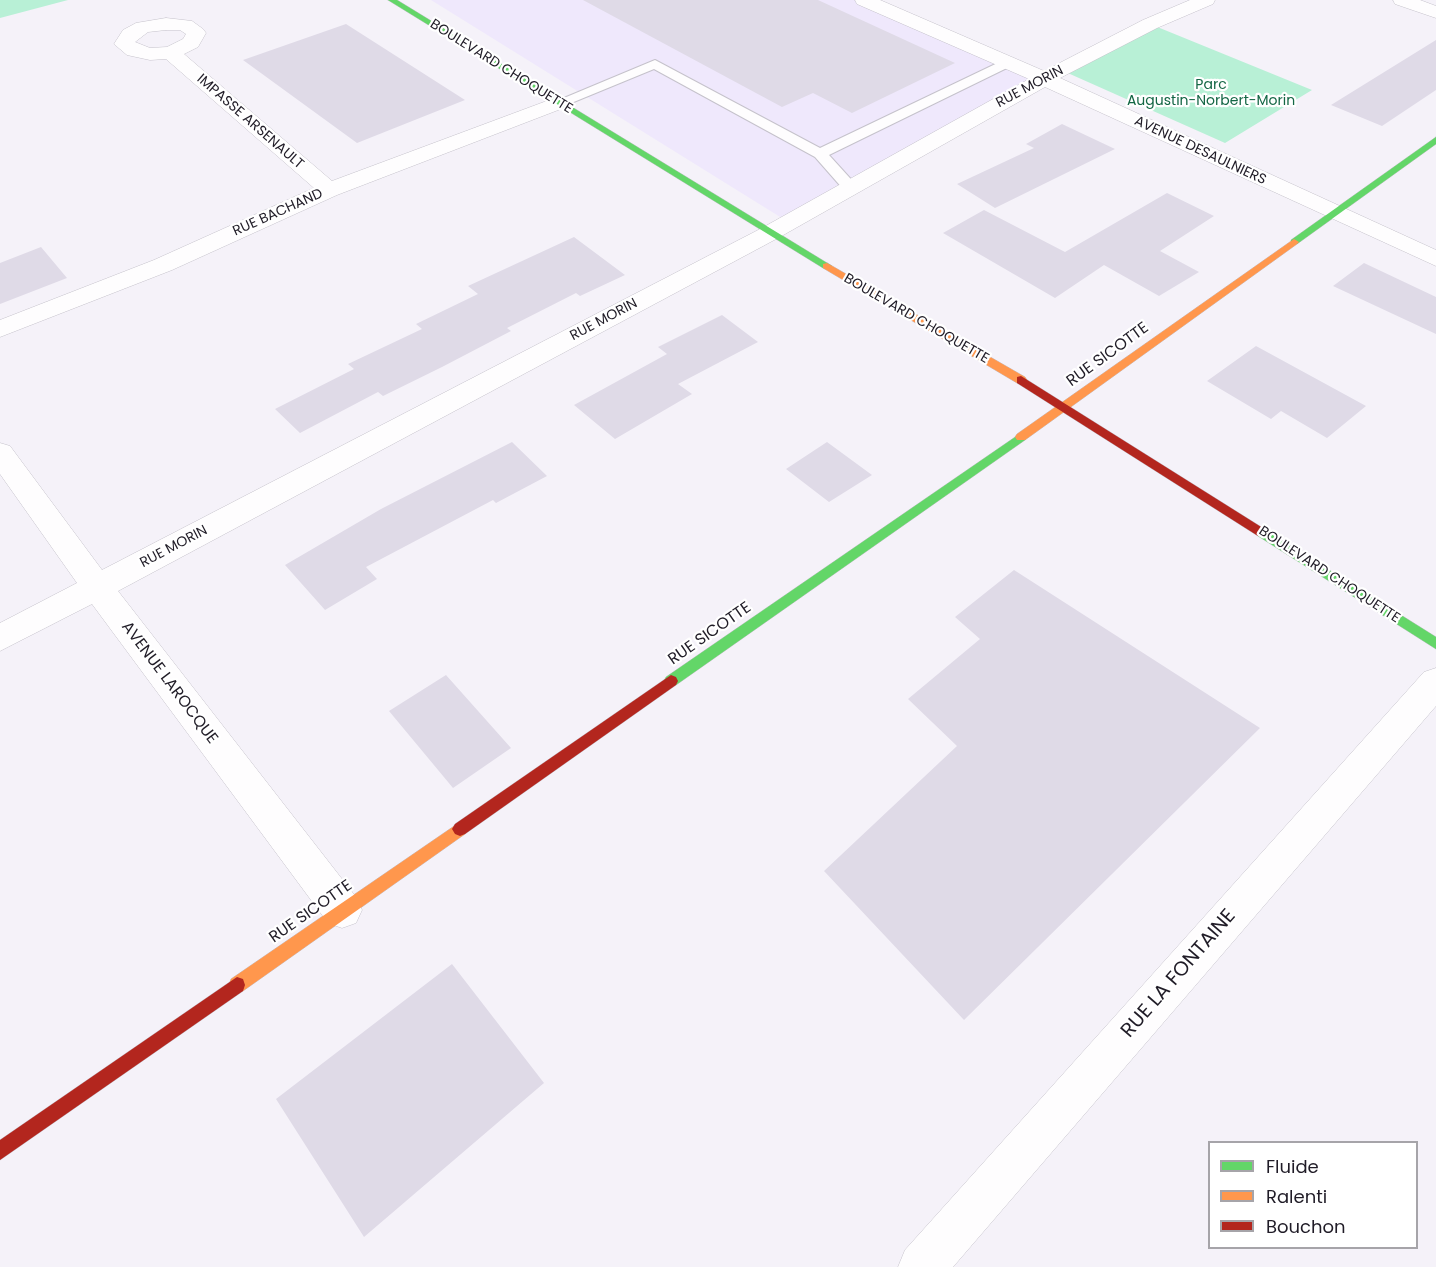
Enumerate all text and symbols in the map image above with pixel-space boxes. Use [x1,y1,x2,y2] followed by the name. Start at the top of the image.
[427,16,575,118] street label: BOULEVARD CHOQUETTE
[994,62,1066,112] street label: RUE MORIN
[193,71,307,173] street label: IMPASSE ARSENAULT
[1127,77,1295,110] park label: Parc Augustin-Norbert-Morin
[1131,113,1269,189] street label: AVENUE DESAULNIERS
[230,186,326,240] street label: RUE BACHAND
[840,271,992,367] street label: BOULEVARD CHOQUETTE
[568,295,640,345] street label: RUE MORIN
[1063,319,1153,391] street label: RUE SICOTTE
[138,522,210,572] street label: RUE MORIN
[1255,523,1403,627] street label: BOULEVARD CHOQUETTE
[665,598,755,670] street label: RUE SICOTTE
[117,618,221,748] street label: AVENUE LAROCQUE
[266,876,356,948] street label: RUE SICOTTE
[1117,905,1241,1043] street label: RUE LA FONTAINE
[1208,1141,1418,1249] legend
[1266,1154,1319,1179] text: Fluide
[1266,1184,1327,1209] text: Ralenti
[1266,1214,1346,1239] text: Bouchon

